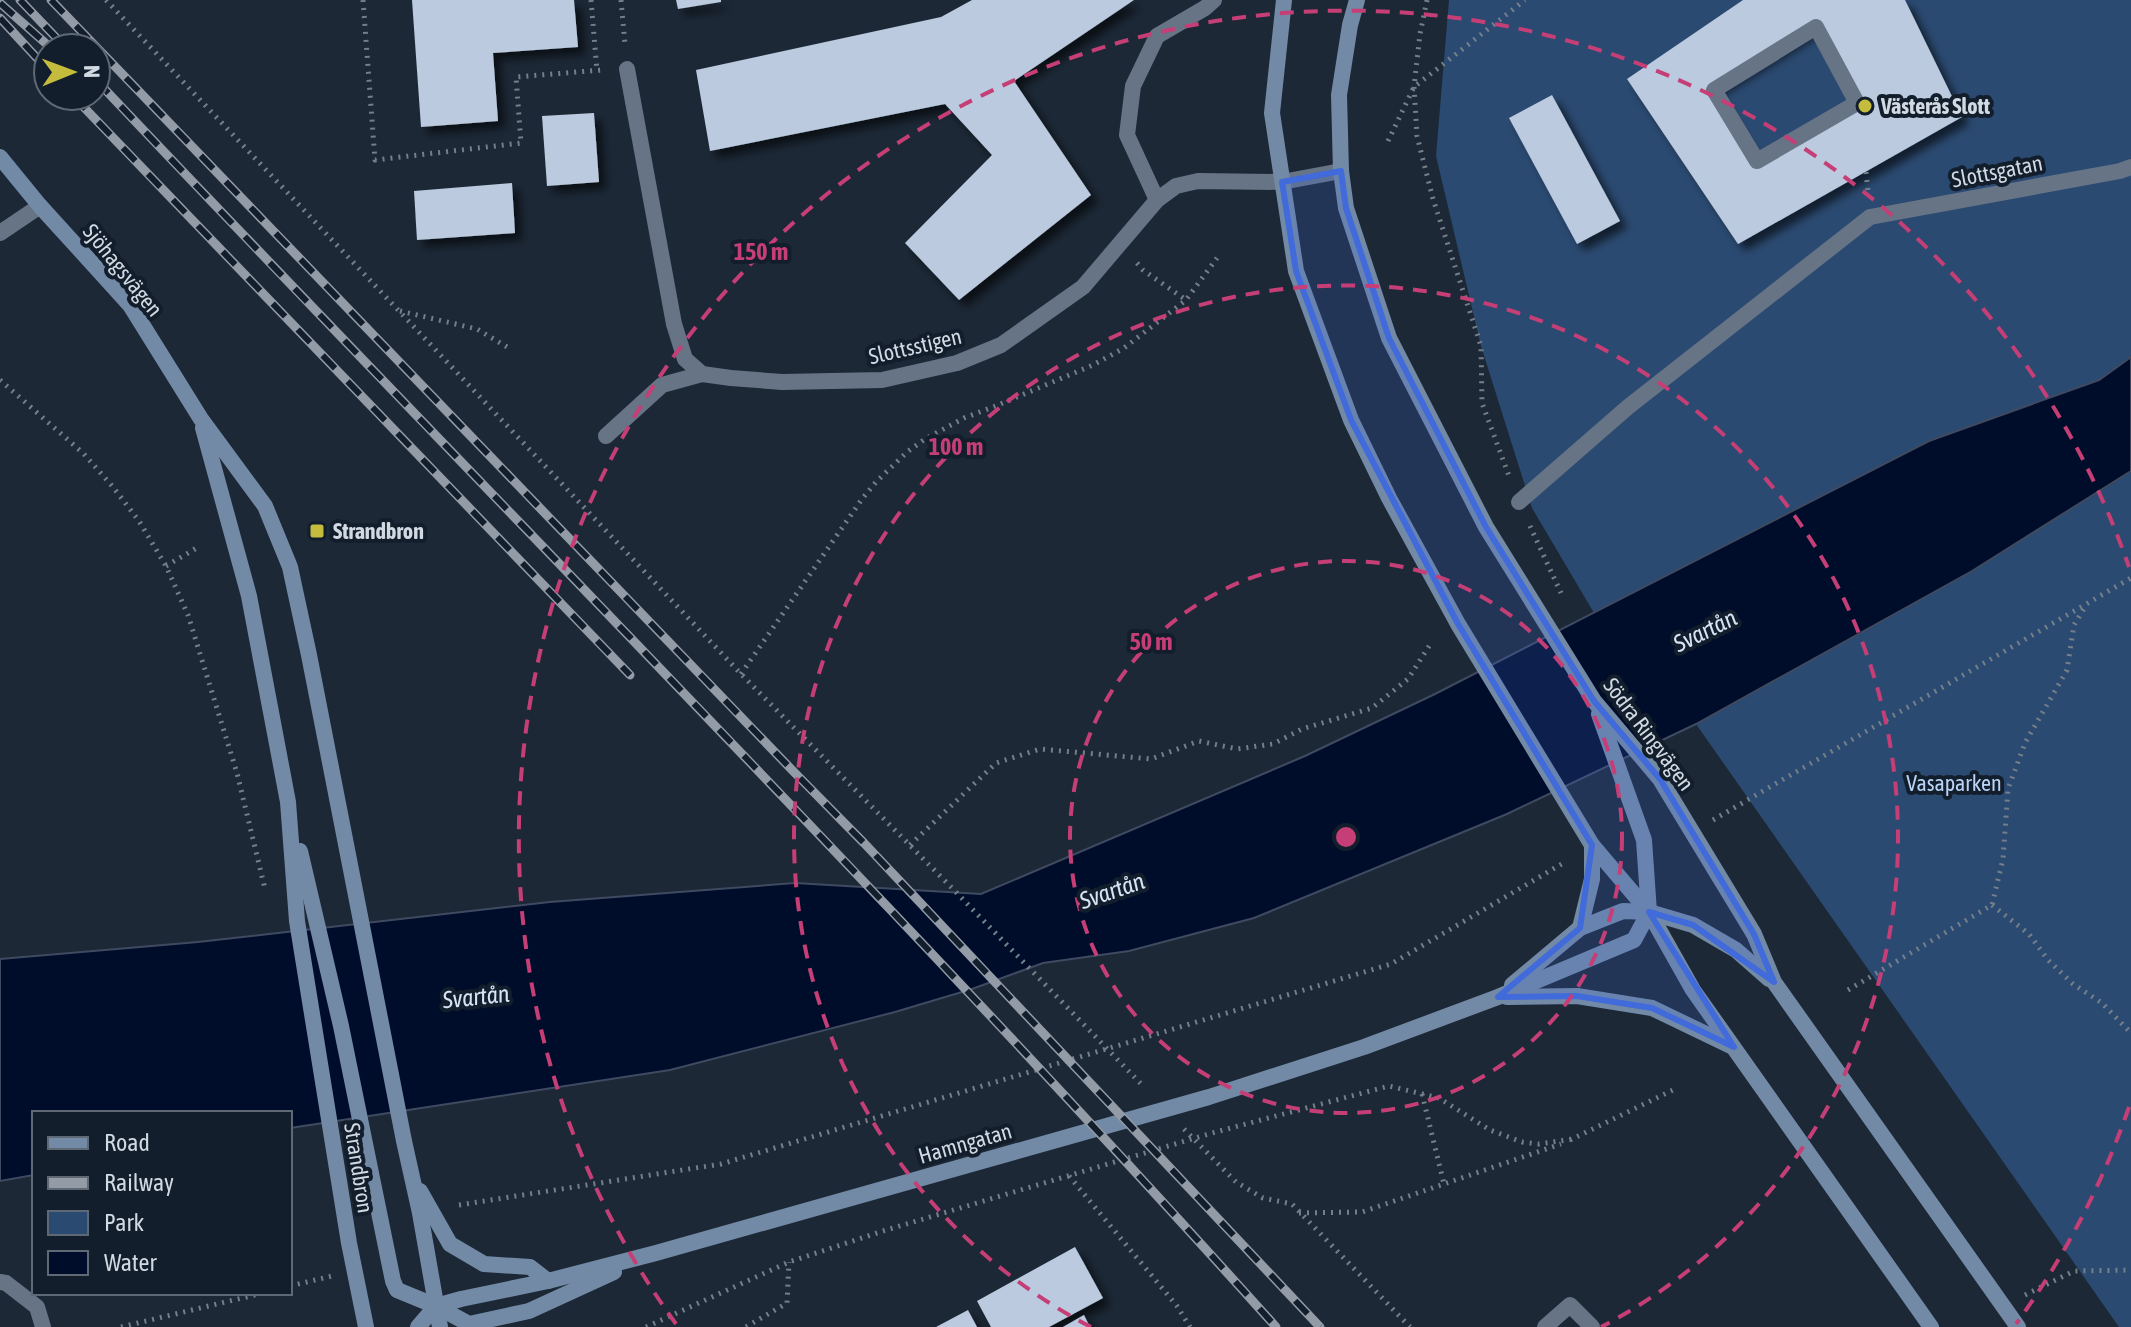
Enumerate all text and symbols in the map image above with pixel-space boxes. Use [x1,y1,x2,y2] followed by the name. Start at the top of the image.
[32,32,112,112] north arrow
[79,65,105,78] text: N
[1880,93,1991,119] place label: Västerås Slott
[1856,97,1874,115] marker: Västerås Slott
[1949,149,2045,193] street label: Slottsgatan
[78,218,168,322] street label: Sjöhagsvägen
[734,238,788,265] text: 150 m
[866,323,964,369] street label: Slottsstigen
[929,433,983,460] text: 100 m
[333,518,424,544] place label: Strandbron
[308,522,326,540] marker: Strandbron
[1668,604,1741,658] water label: Svartån
[1129,628,1173,655] text: 50 m
[1598,673,1700,795] street label: Södra Ringvägen
[1906,770,2002,796] park label: Vasaparken
[1332,823,1360,851] centre of rings
[1075,867,1148,915] water label: Svartån
[440,980,511,1014] water label: Svartån
[32,1111,292,1295] legend
[915,1117,1015,1169] street label: Hamngatan
[339,1121,379,1215] street label: Strandbron
[104,1129,150,1156] text: Road
[104,1169,174,1196] text: Railway
[104,1209,145,1236] text: Park
[104,1249,157,1276] text: Water

